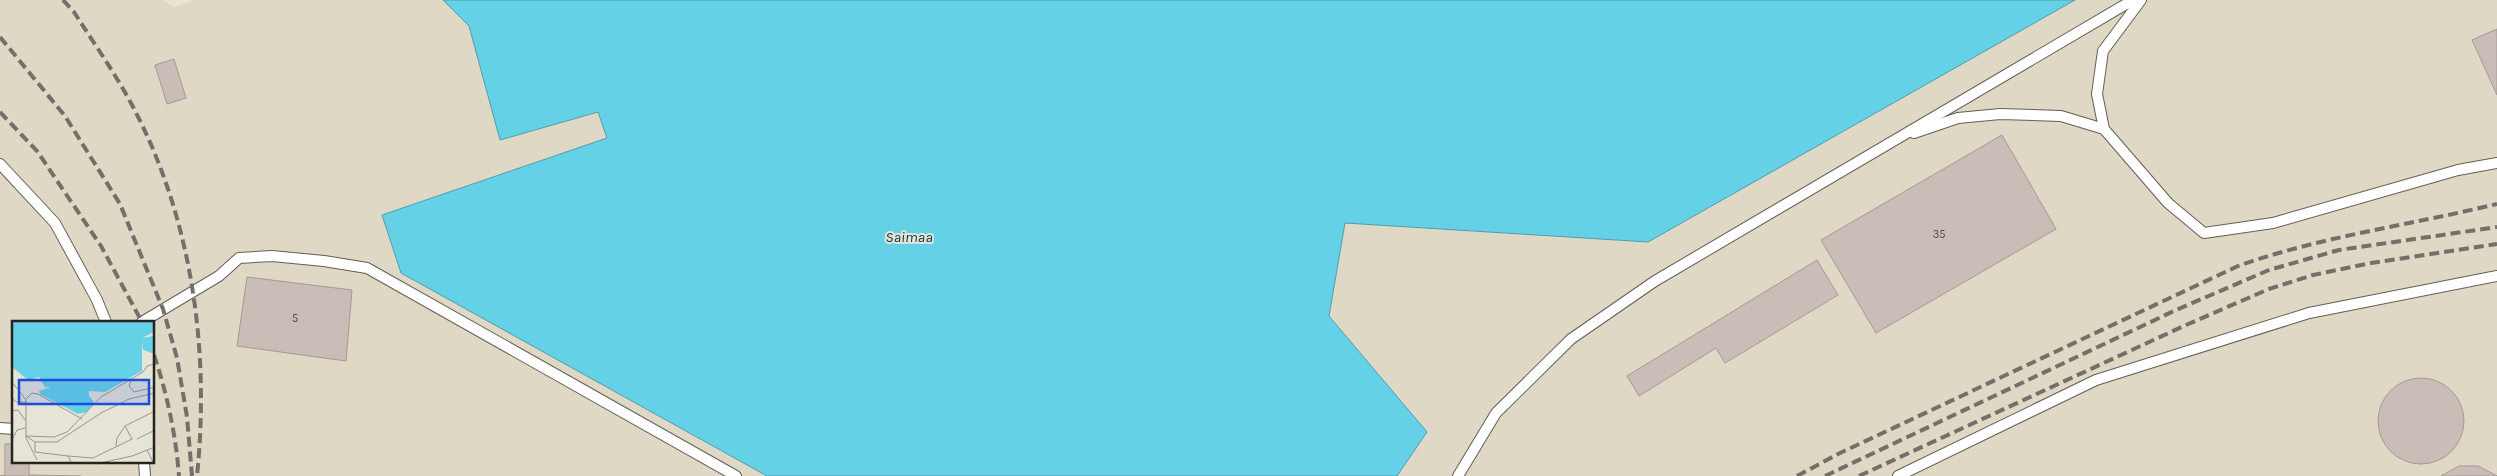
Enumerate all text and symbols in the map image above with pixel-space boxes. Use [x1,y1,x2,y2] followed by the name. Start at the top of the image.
[885,228,933,246] water label: Saimaa
[1933,228,1945,241] house number: 35
[292,312,298,325] house number: 5
[12,321,155,464] inset map

